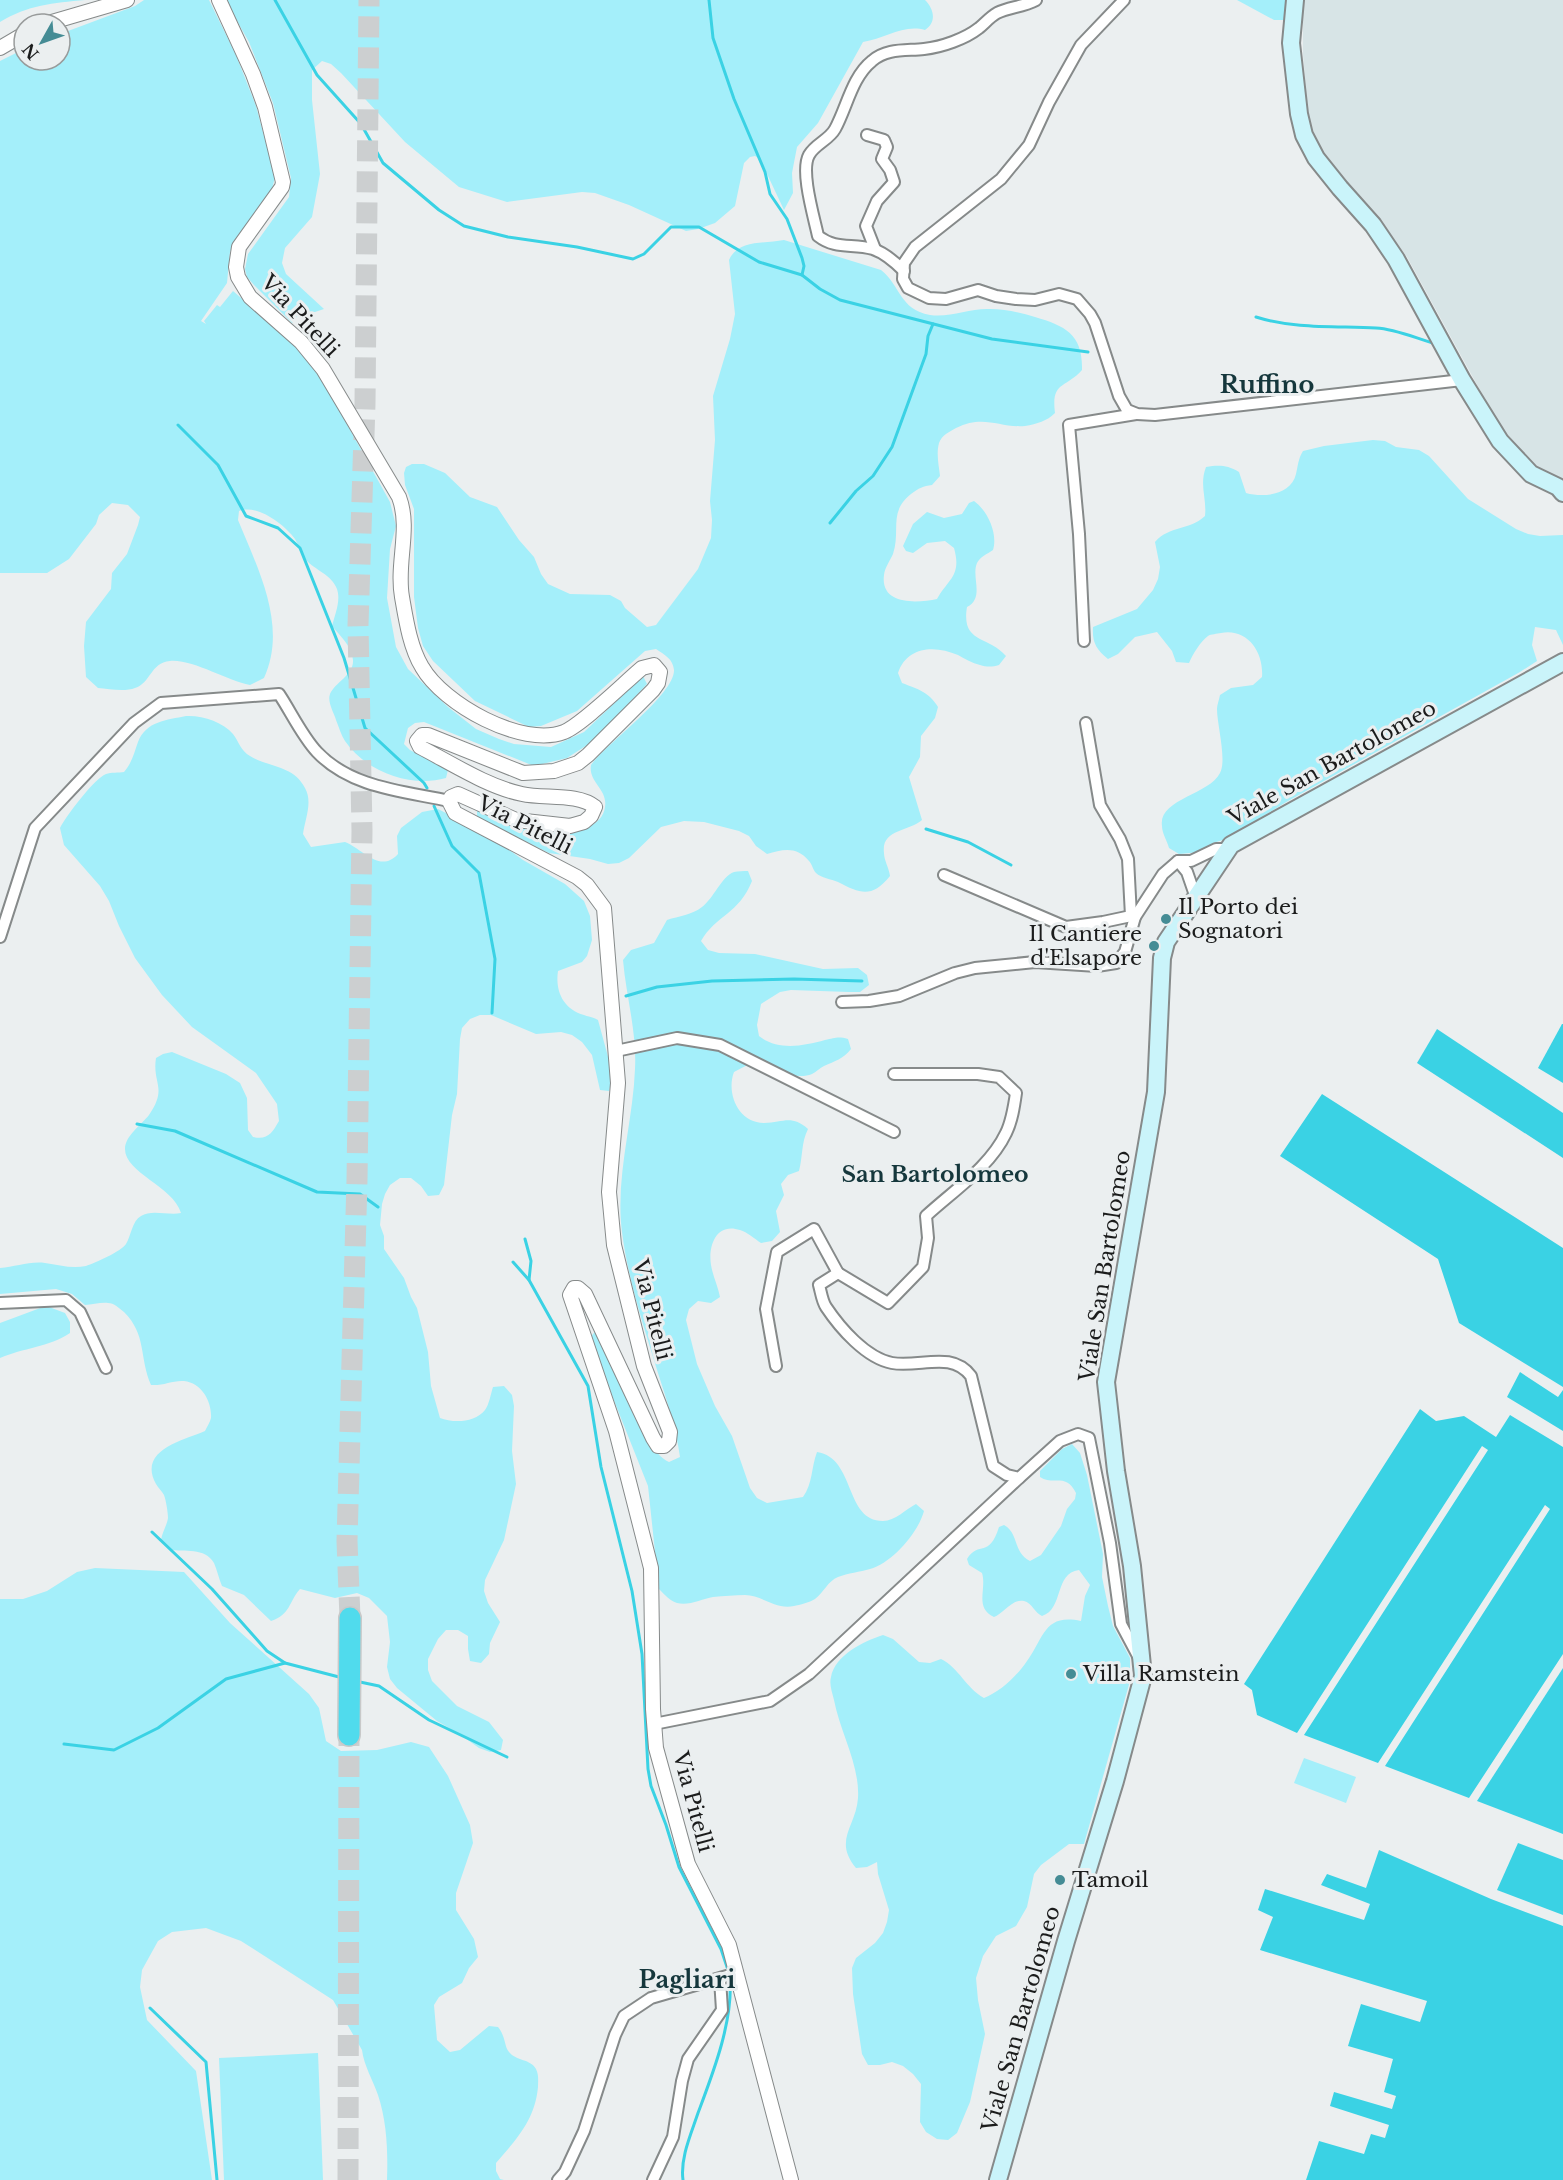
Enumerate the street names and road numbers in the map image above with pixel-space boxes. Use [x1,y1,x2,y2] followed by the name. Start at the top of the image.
[255,269,345,363] street label: Via Pitelli
[1223,695,1441,832] street label: Viale San Bartolomeo
[472,790,577,860] street label: Via Pitelli
[1074,1148,1136,1385] street label: Viale San Bartolomeo
[627,1256,677,1363] street label: Via Pitelli
[667,1748,719,1855] street label: Via Pitelli
[976,1903,1066,2136] street label: Viale San Bartolomeo

